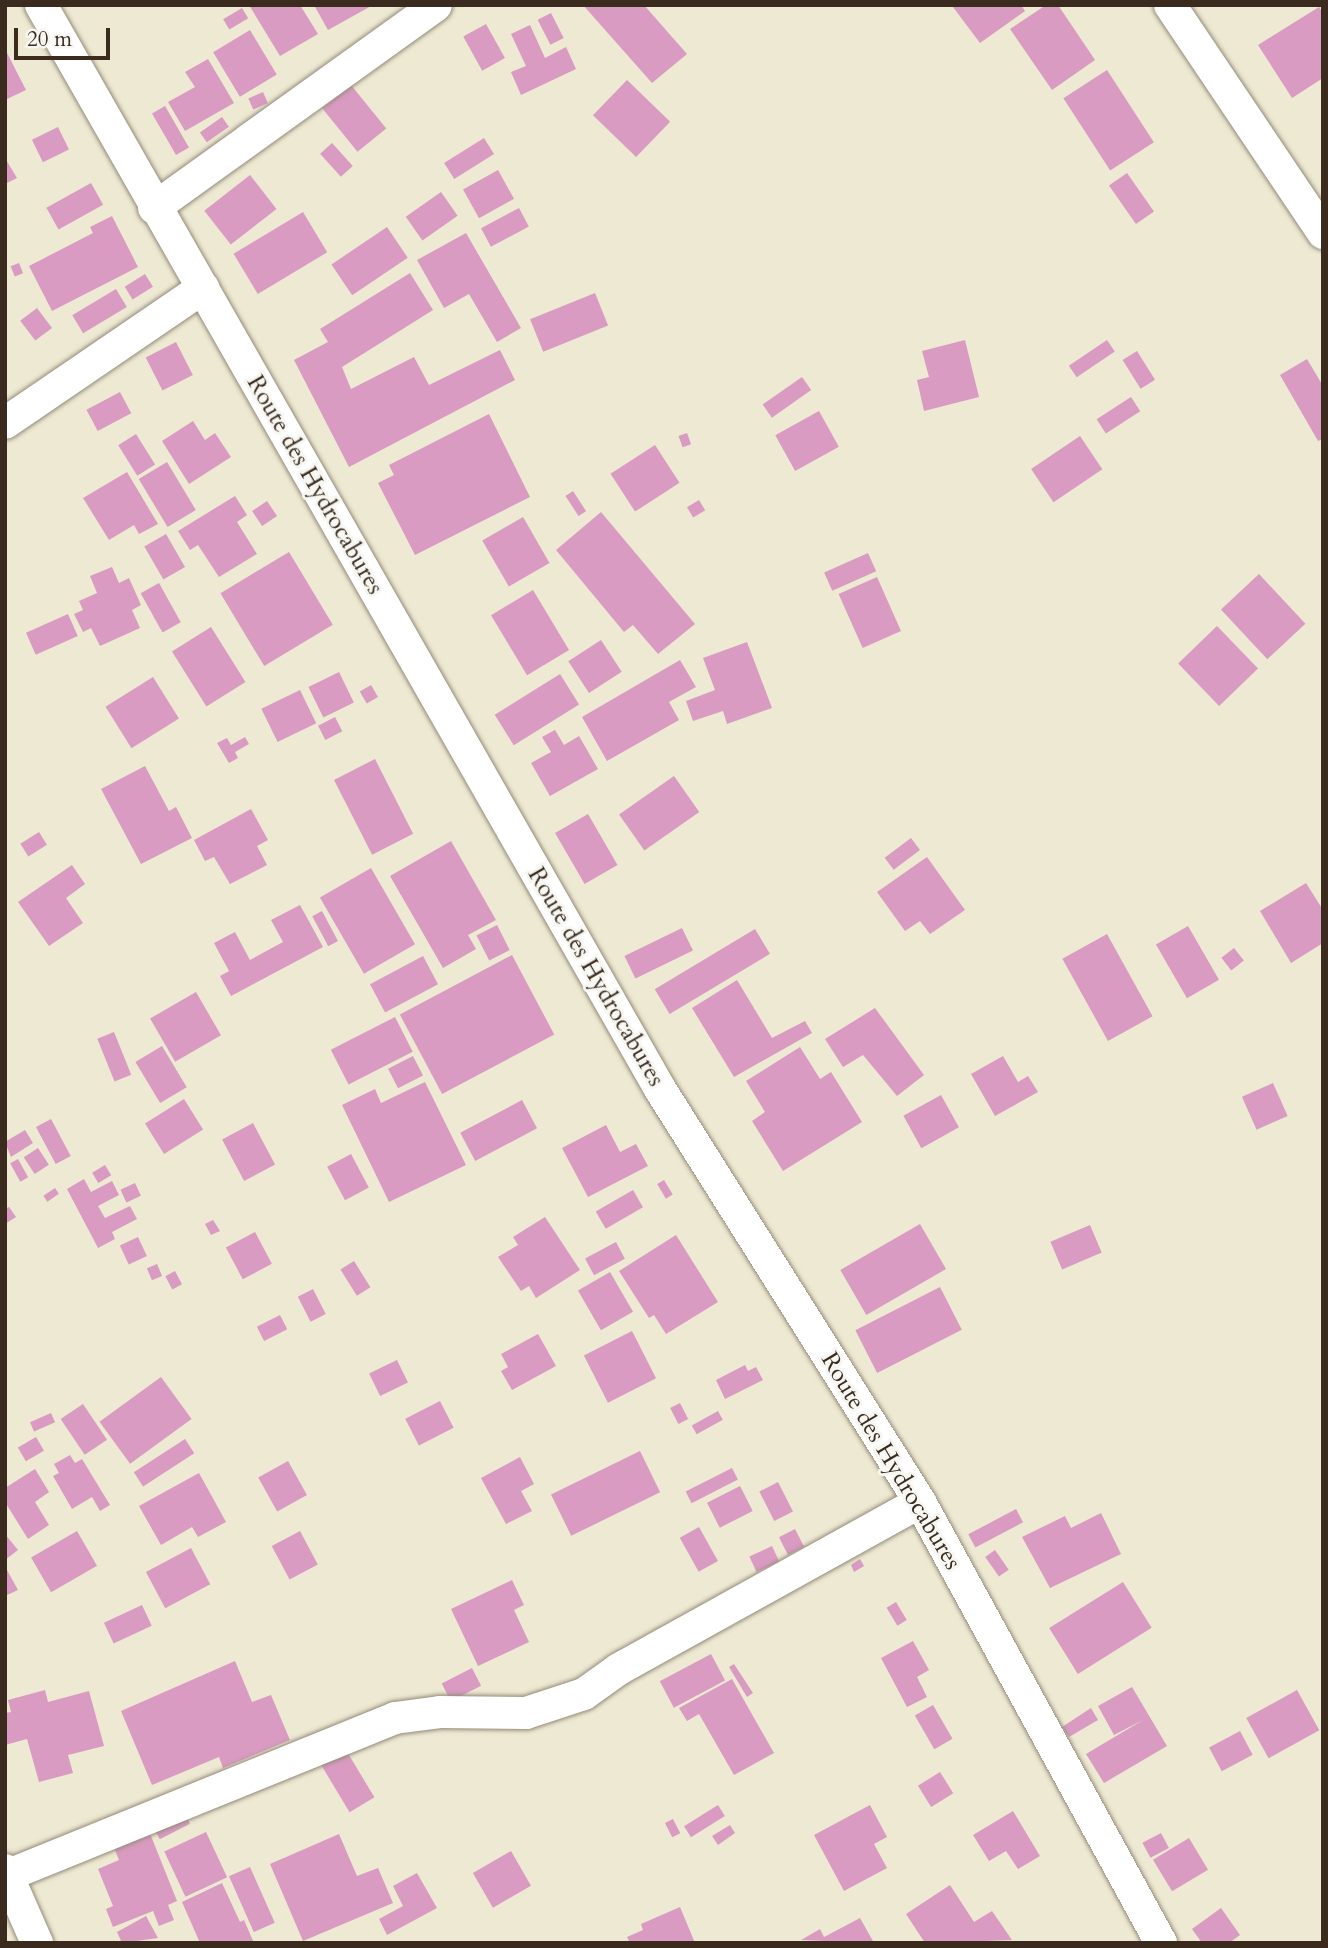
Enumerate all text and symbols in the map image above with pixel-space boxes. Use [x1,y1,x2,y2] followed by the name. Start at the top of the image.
[18,14,114,58] scale bar
[27,25,72,54] text: 20 m
[240,370,390,600] street label: Route des Hydrocabures
[521,862,671,1092] street label: Route des Hydrocabures
[815,1347,967,1575] street label: Route des Hydrocabures

